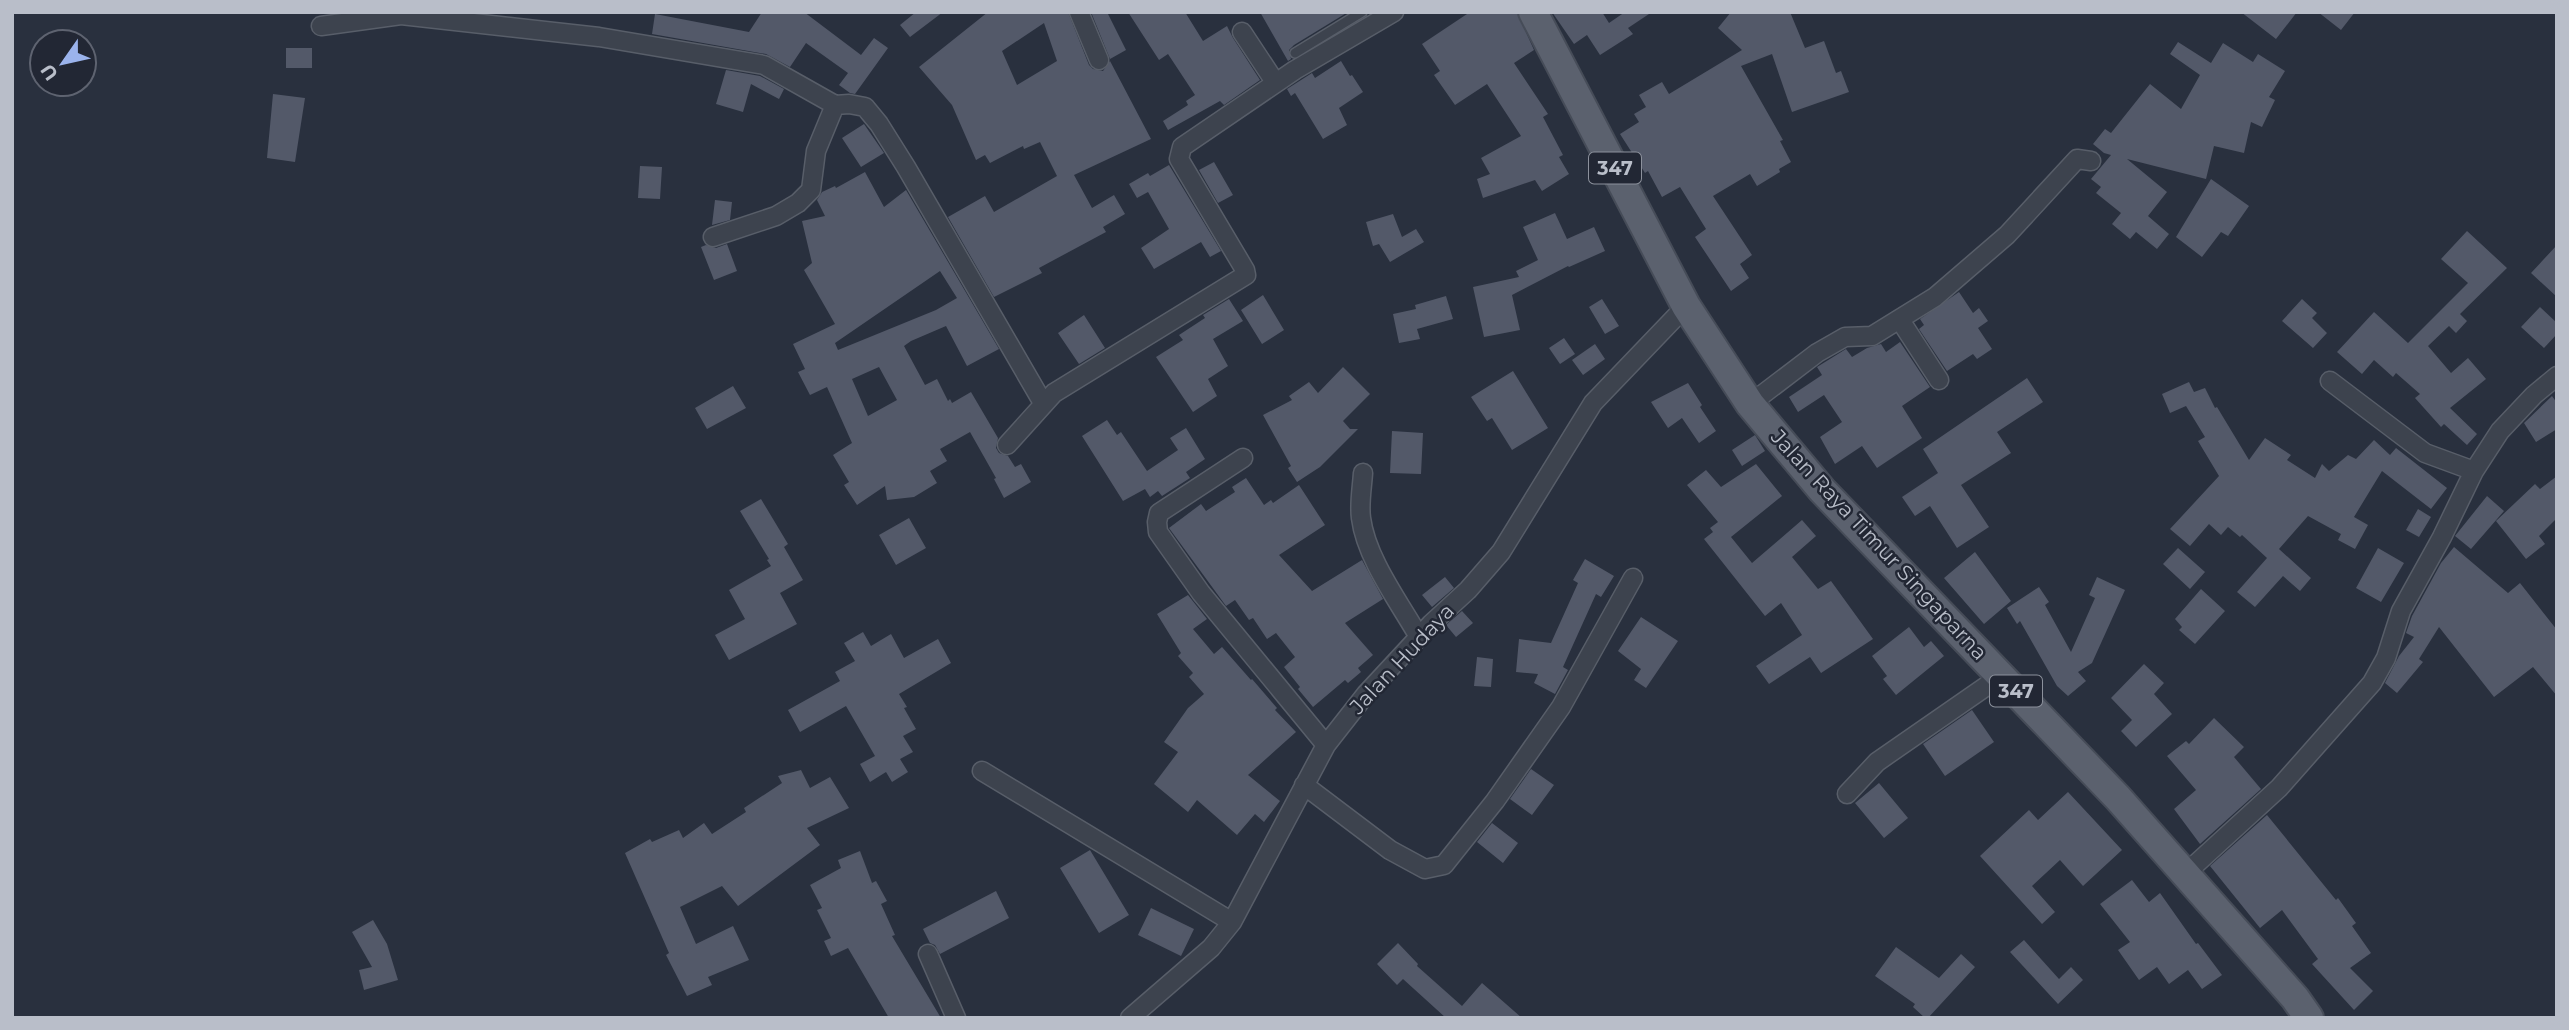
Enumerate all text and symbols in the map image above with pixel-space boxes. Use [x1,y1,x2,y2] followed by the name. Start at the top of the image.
[28,28,98,98] north arrow
[36,60,63,85] text: U
[1589,152,1641,184] road number: 347
[1765,424,1993,665] street label: Jalan Raya Timur Singaparna
[1344,598,1459,720] street label: Jalan Hudaya
[1990,676,2042,706] road number: 347

